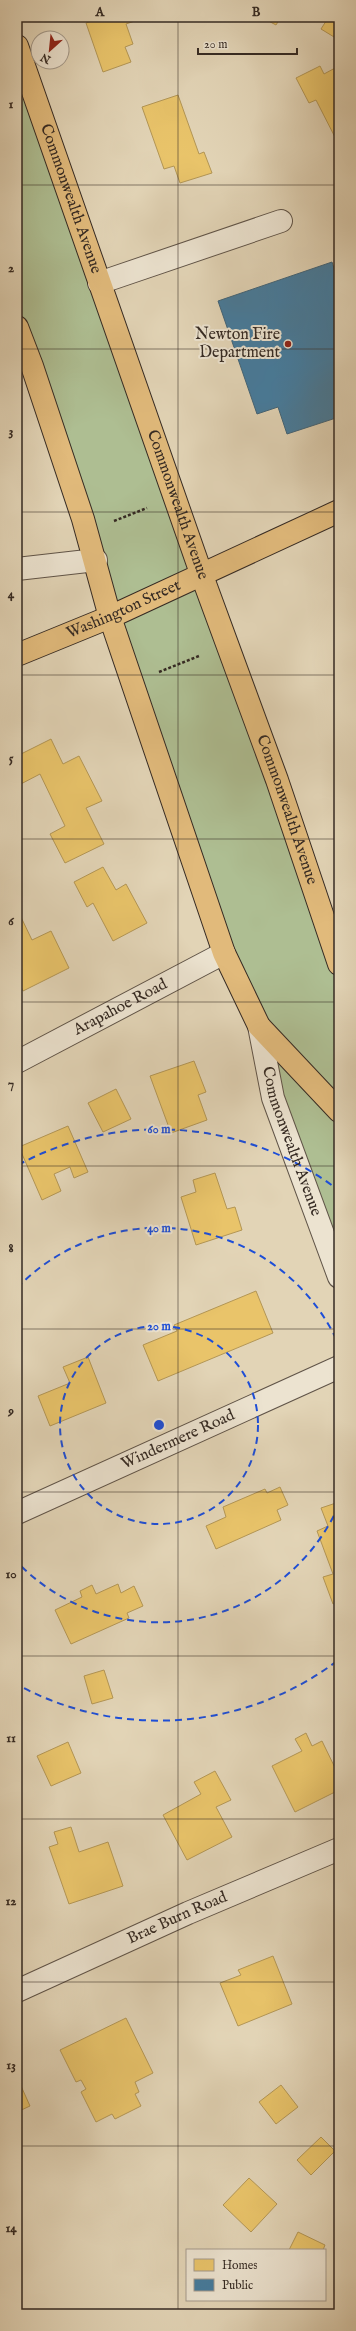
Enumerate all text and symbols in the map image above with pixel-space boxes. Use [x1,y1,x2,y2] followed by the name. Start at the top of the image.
[95,4,106,21] text: A
[252,4,261,21] text: B
[30,30,70,70] north arrow
[198,30,297,56] scale bar
[204,37,227,52] text: 20 m
[38,49,54,67] text: N
[9,96,14,113] text: 1
[35,121,106,276] street label: Commonwealth Avenue
[8,260,14,277] text: 2
[195,325,281,363] place label: Newton Fire Department
[283,339,293,349] marker: Newton Fire Department
[9,423,14,440] text: 3
[142,427,213,582] street label: Commonwealth Avenue
[64,575,184,644] street label: Washington Street
[8,586,15,603] text: 4
[251,732,322,887] street label: Commonwealth Avenue
[9,750,14,767] text: 5
[8,913,14,930] text: 6
[69,974,171,1041] street label: Arapahoe Road
[257,1065,326,1219] street label: Commonwealth Avenue
[8,1076,14,1093] text: 7
[148,1122,171,1137] text: 60 m
[147,1221,172,1236] text: 40 m
[8,1240,14,1257] text: 8
[147,1319,171,1334] text: 20 m
[7,1403,14,1420] text: 9
[118,1405,238,1474] street label: Windermere Road
[152,1418,166,1432] centre of rings
[5,1566,17,1583] text: 10
[6,1730,16,1747] text: 11
[124,1887,231,1949] street label: Brae Burn Road
[6,1893,16,1910] text: 12
[6,2057,16,2074] text: 13
[5,2220,17,2237] text: 14
[186,2249,326,2301] legend
[222,2258,258,2273] text: Homes
[222,2278,253,2293] text: Public

